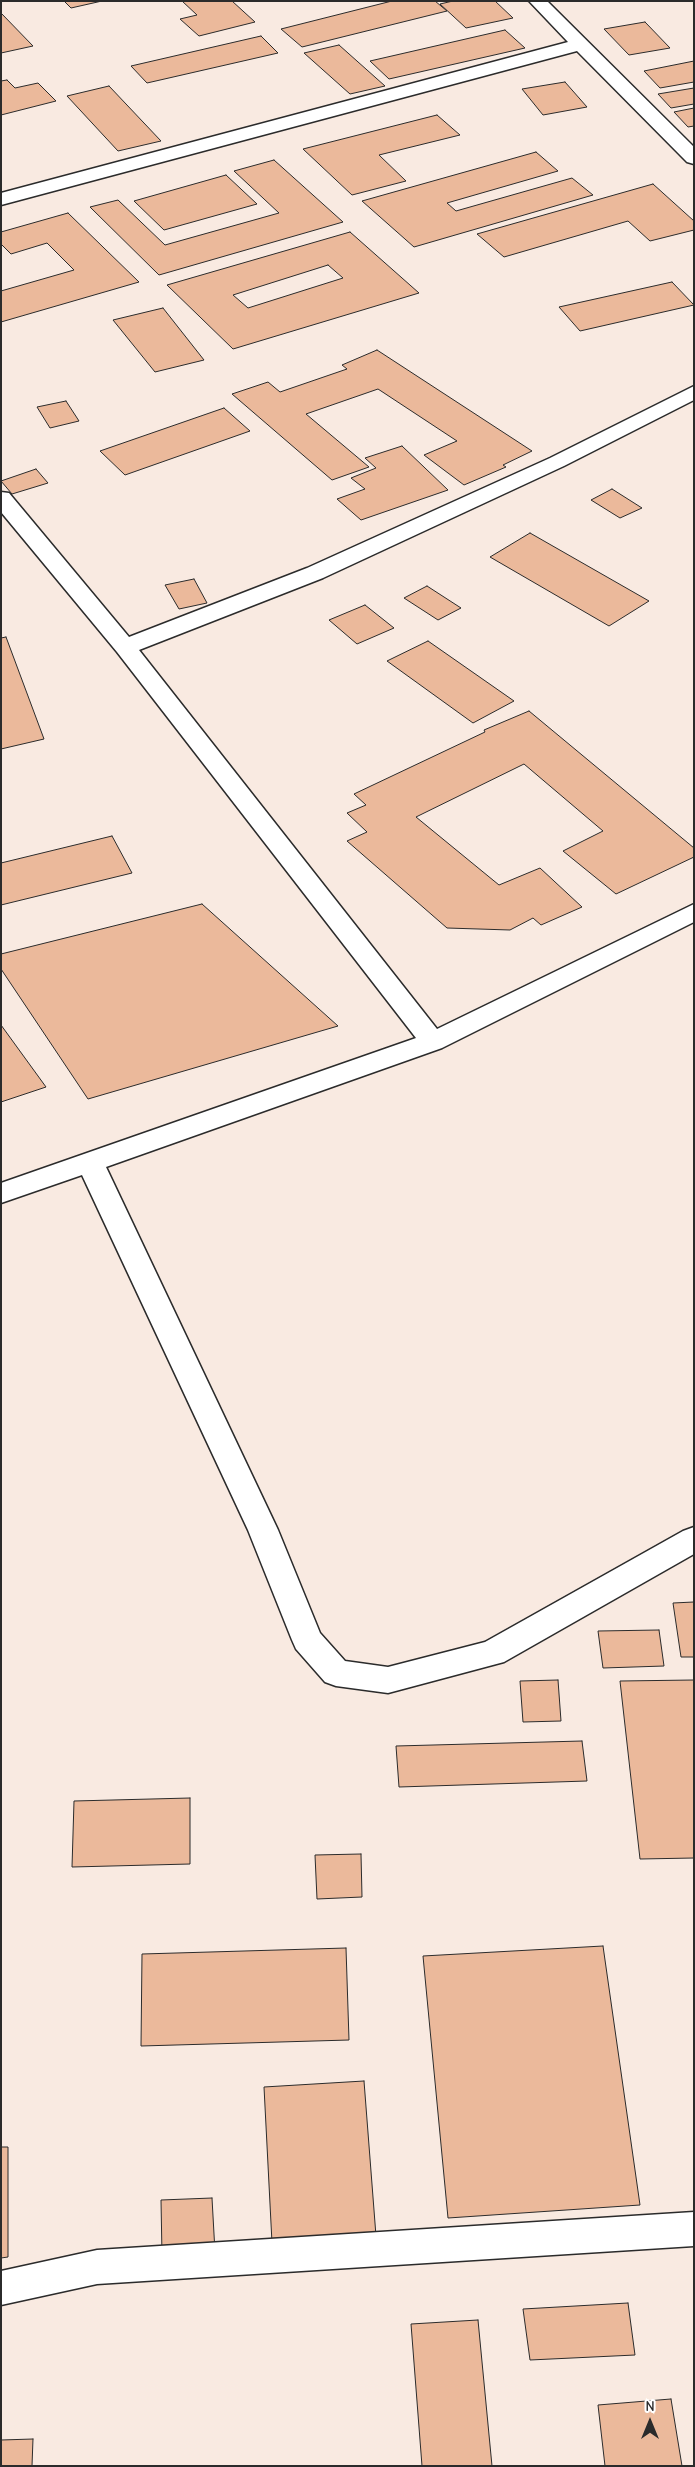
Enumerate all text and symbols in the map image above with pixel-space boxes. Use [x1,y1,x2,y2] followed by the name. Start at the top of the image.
[625,2397,675,2447] north arrow
[645,2398,655,2415] text: N

